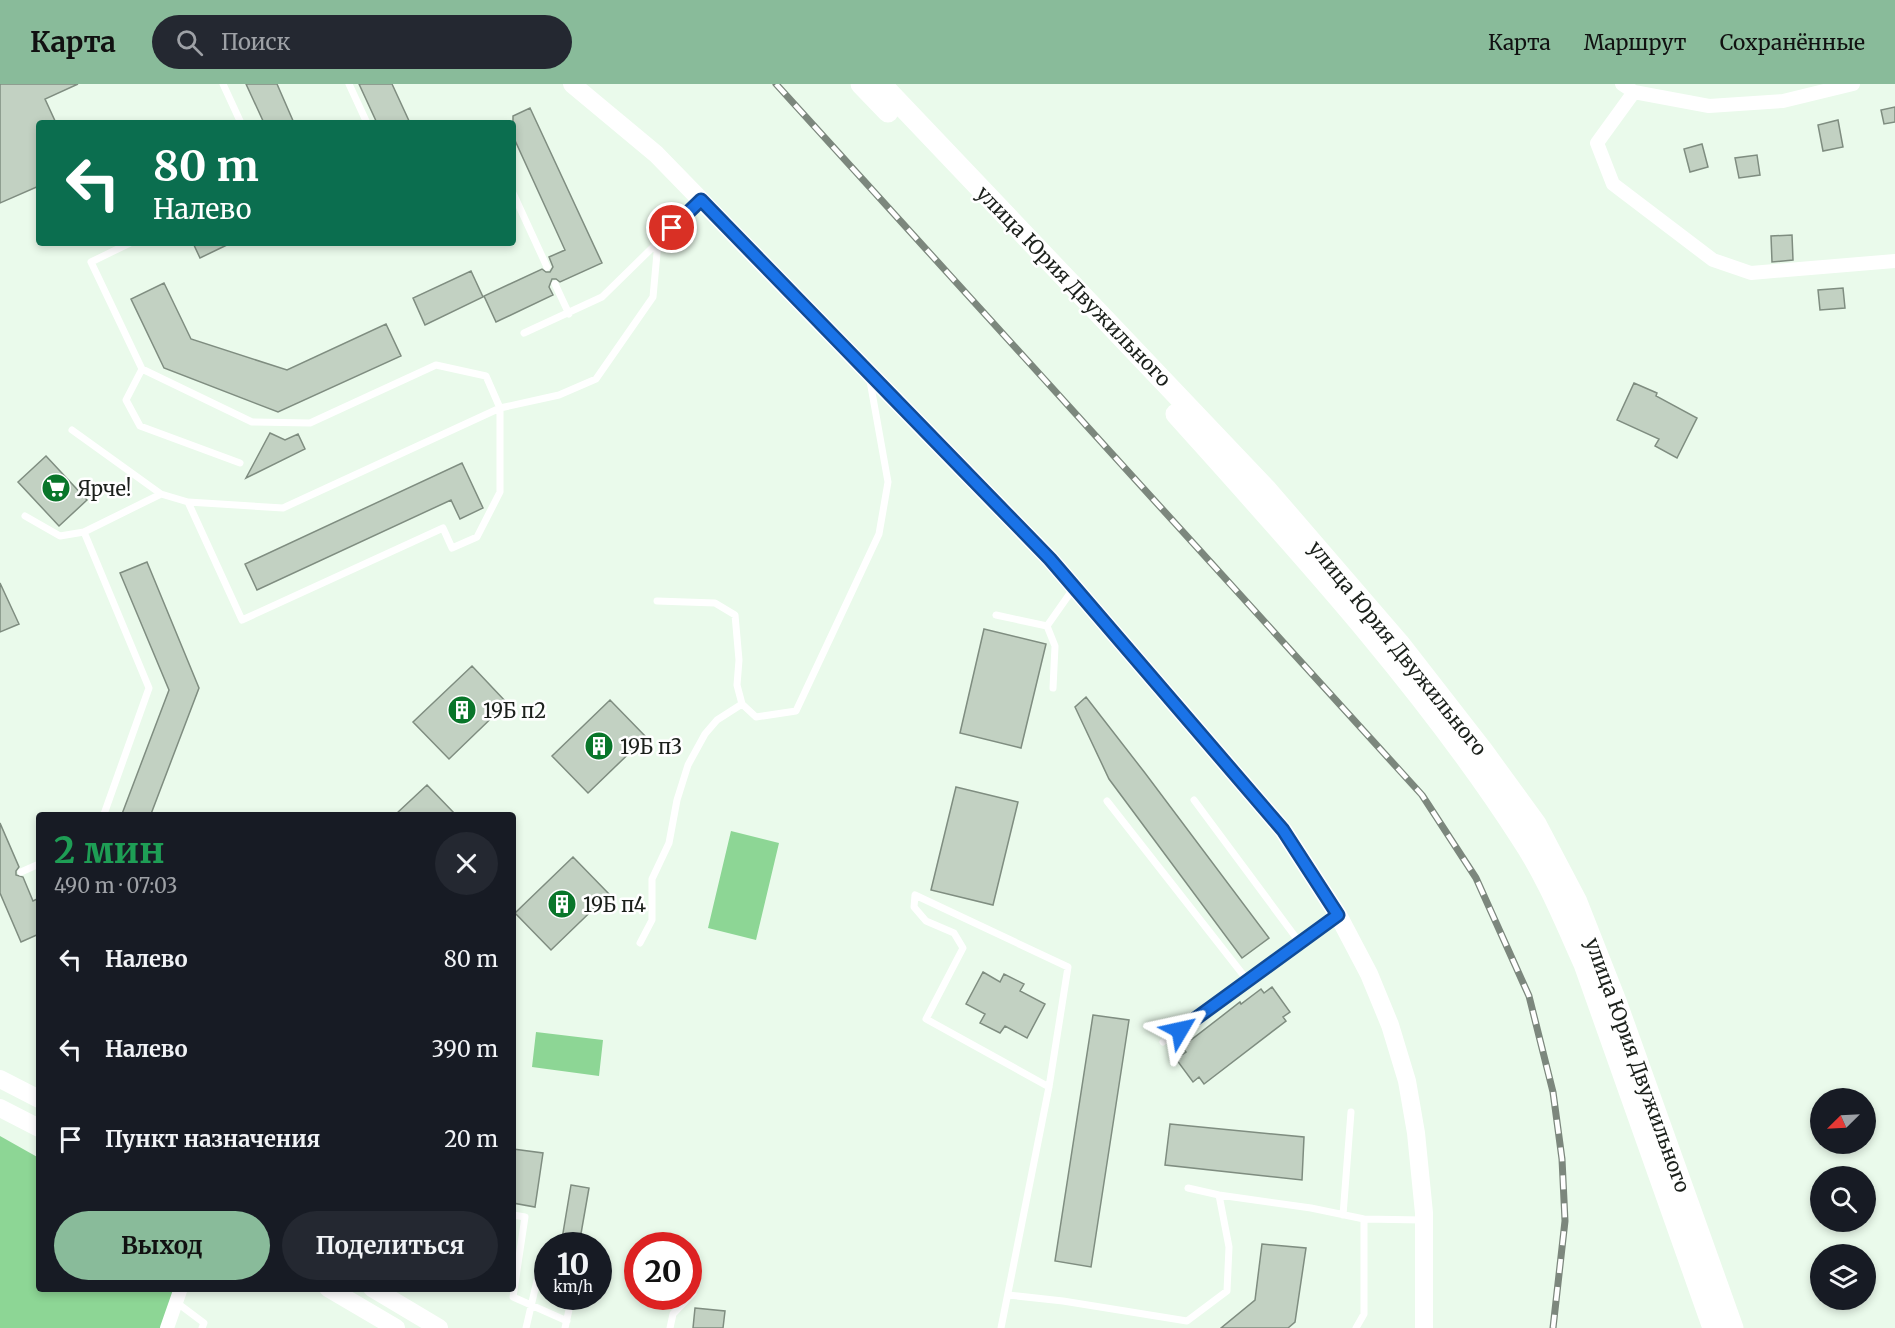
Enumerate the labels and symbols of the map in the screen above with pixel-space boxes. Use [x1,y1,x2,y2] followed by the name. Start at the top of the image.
[971,180,1177,392] street label: улица Юрия Двужильного
[646,202,697,253] pin
[40,472,72,504] supermarket icon: Ярче!
[77,476,131,501] place label: Ярче!
[1304,536,1493,761] street label: улица Юрия Двужильного
[446,694,478,726] building icon: 19Б п2
[483,698,546,723] place label: 19Б п2
[583,730,615,762] building icon: 19Б п3
[620,734,682,759] place label: 19Б п3
[546,888,578,920] building icon: 19Б п4
[583,892,646,917] place label: 19Б п4
[1580,934,1696,1196] street label: улица Юрия Двужильного
[1148,998,1212,1062] position arrow
[1810,1088,1876,1154] north arrow
[624,1232,702,1310] speed limit sign: 20

